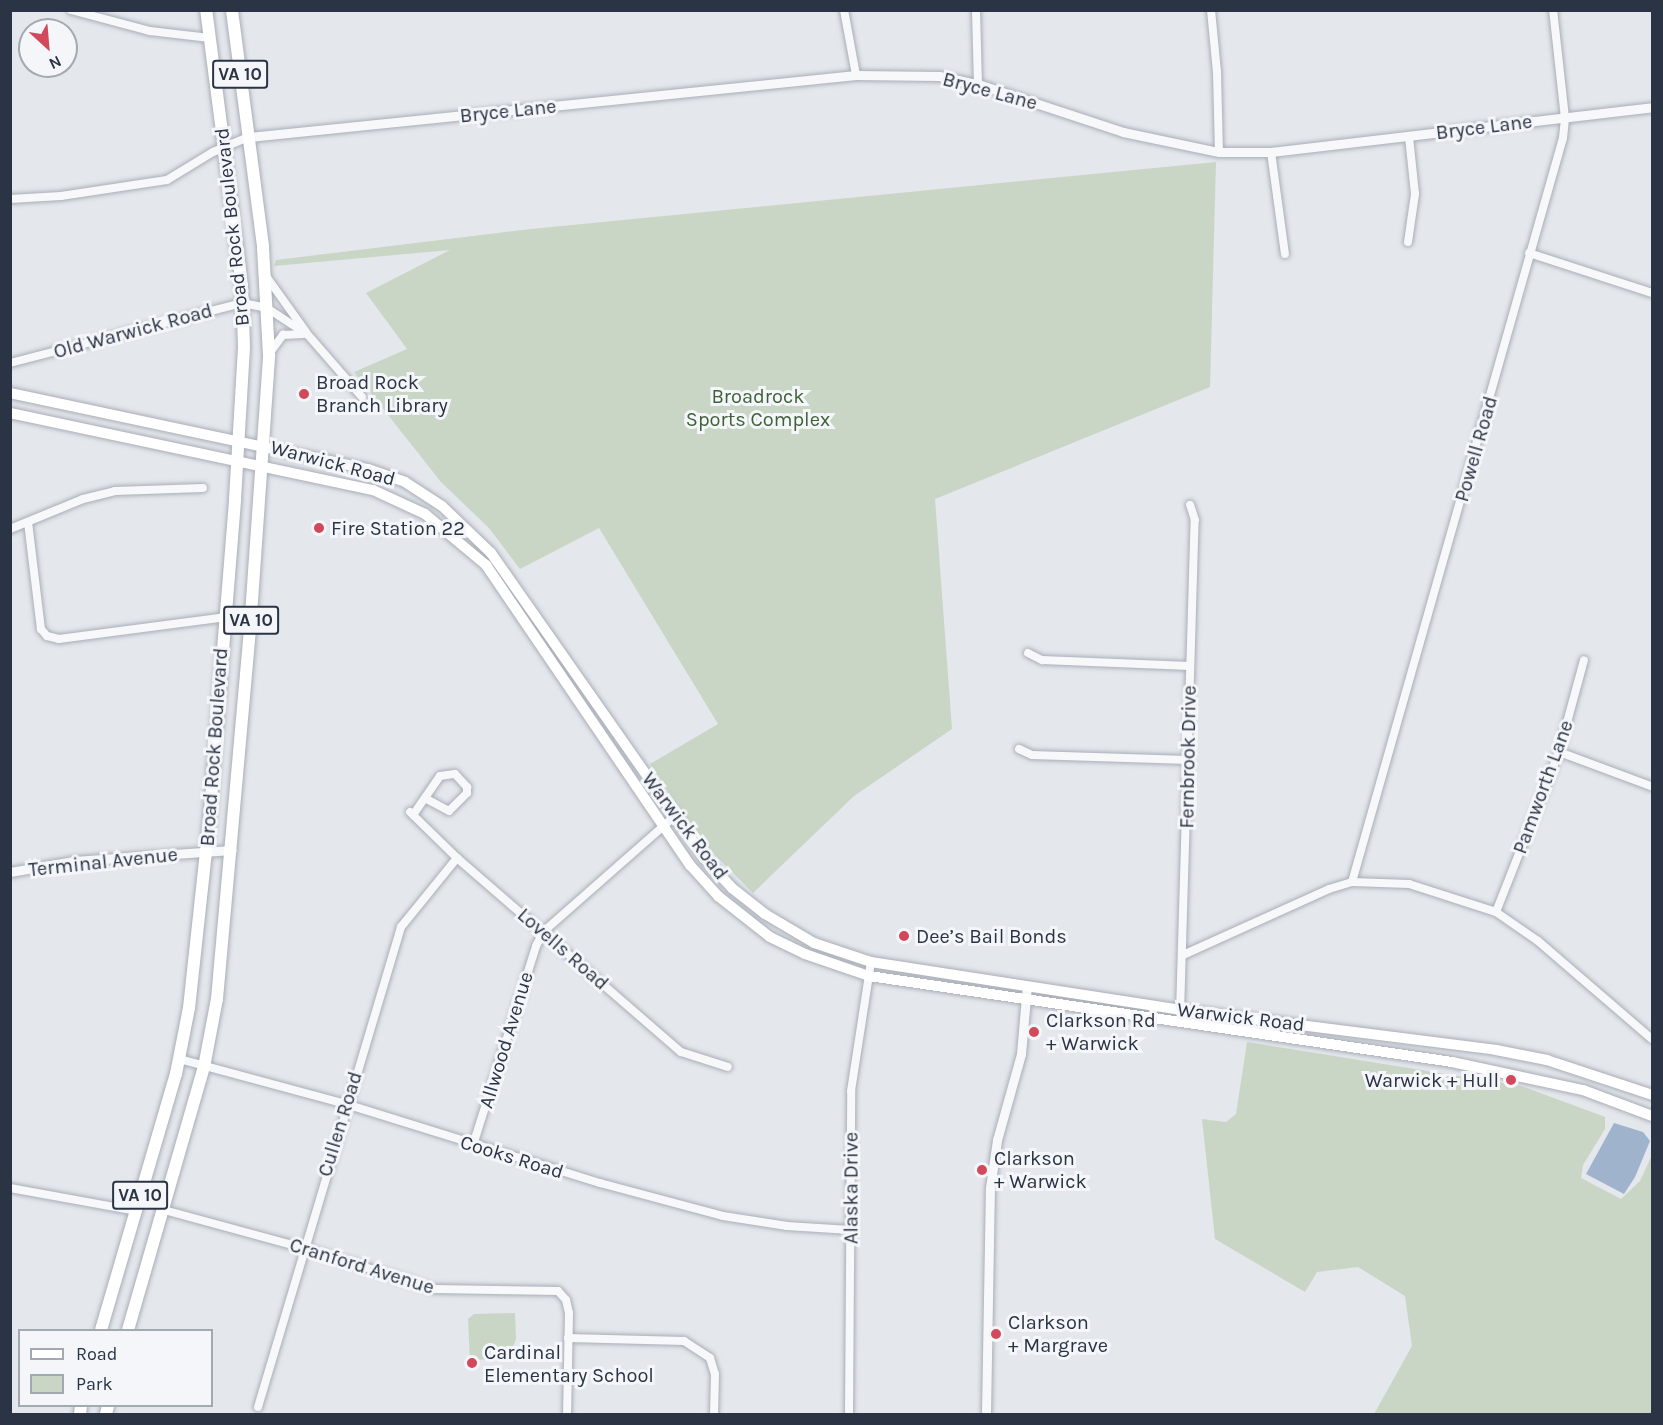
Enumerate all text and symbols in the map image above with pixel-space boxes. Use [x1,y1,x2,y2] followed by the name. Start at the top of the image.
[18,18,78,78] north arrow
[46,52,65,74] text: N
[212,59,268,89] road number: VA 10
[940,67,1040,115] street label: Bryce Lane
[459,94,557,128] street label: Bryce Lane
[1434,109,1534,145] street label: Bryce Lane
[210,127,254,327] street label: Broad Rock Boulevard
[51,298,215,364] street label: Old Warwick Road
[316,371,448,418] place label: Broad Rock Branch Library
[686,384,830,431] park label: Broadrock Sports Complex
[297,387,311,401] marker: Broad Rock Branch Library
[1449,393,1503,505] street label: Powell Road
[268,435,398,491] street label: Warwick Road
[331,516,465,540] place label: Fire Station 22
[312,521,326,535] marker: Fire Station 22
[222,605,280,635] road number: VA 10
[195,647,233,847] street label: Broad Rock Boulevard
[1175,685,1201,829] street label: Fernbrook Drive
[1508,717,1578,857] street label: Pamworth Lane
[637,768,733,884] street label: Warwick Road
[27,842,179,882] street label: Terminal Avenue
[512,903,614,995] street label: Lovells Road
[916,924,1067,948] place label: Dee’s Bail Bonds
[897,929,911,943] marker: Dee’s Bail Bonds
[474,969,538,1111] street label: Allwood Avenue
[1176,997,1306,1037] street label: Warwick Road
[1046,1008,1156,1055] place label: Clarkson Rd + Warwick
[1027,1025,1041,1039] marker: Clarkson Rd + Warwick
[1365,1068,1499,1092] place label: Warwick + Hull
[313,1069,367,1179] street label: Cullen Road
[1504,1073,1518,1087] marker: Warwick + Hull
[457,1130,567,1184] street label: Cooks Road
[839,1132,863,1244] street label: Alaska Drive
[994,1146,1087,1193] place label: Clarkson + Warwick
[975,1163,989,1177] marker: Clarkson + Warwick
[112,1180,168,1210] road number: VA 10
[287,1233,437,1299] street label: Cranford Avenue
[1008,1310,1108,1357] place label: Clarkson + Margrave
[989,1327,1003,1341] marker: Clarkson + Margrave
[18,1329,213,1407] legend
[484,1340,654,1387] place label: Cardinal Elementary School
[76,1343,117,1365] text: Road
[465,1356,479,1370] marker: Cardinal Elementary School
[76,1373,113,1395] text: Park

